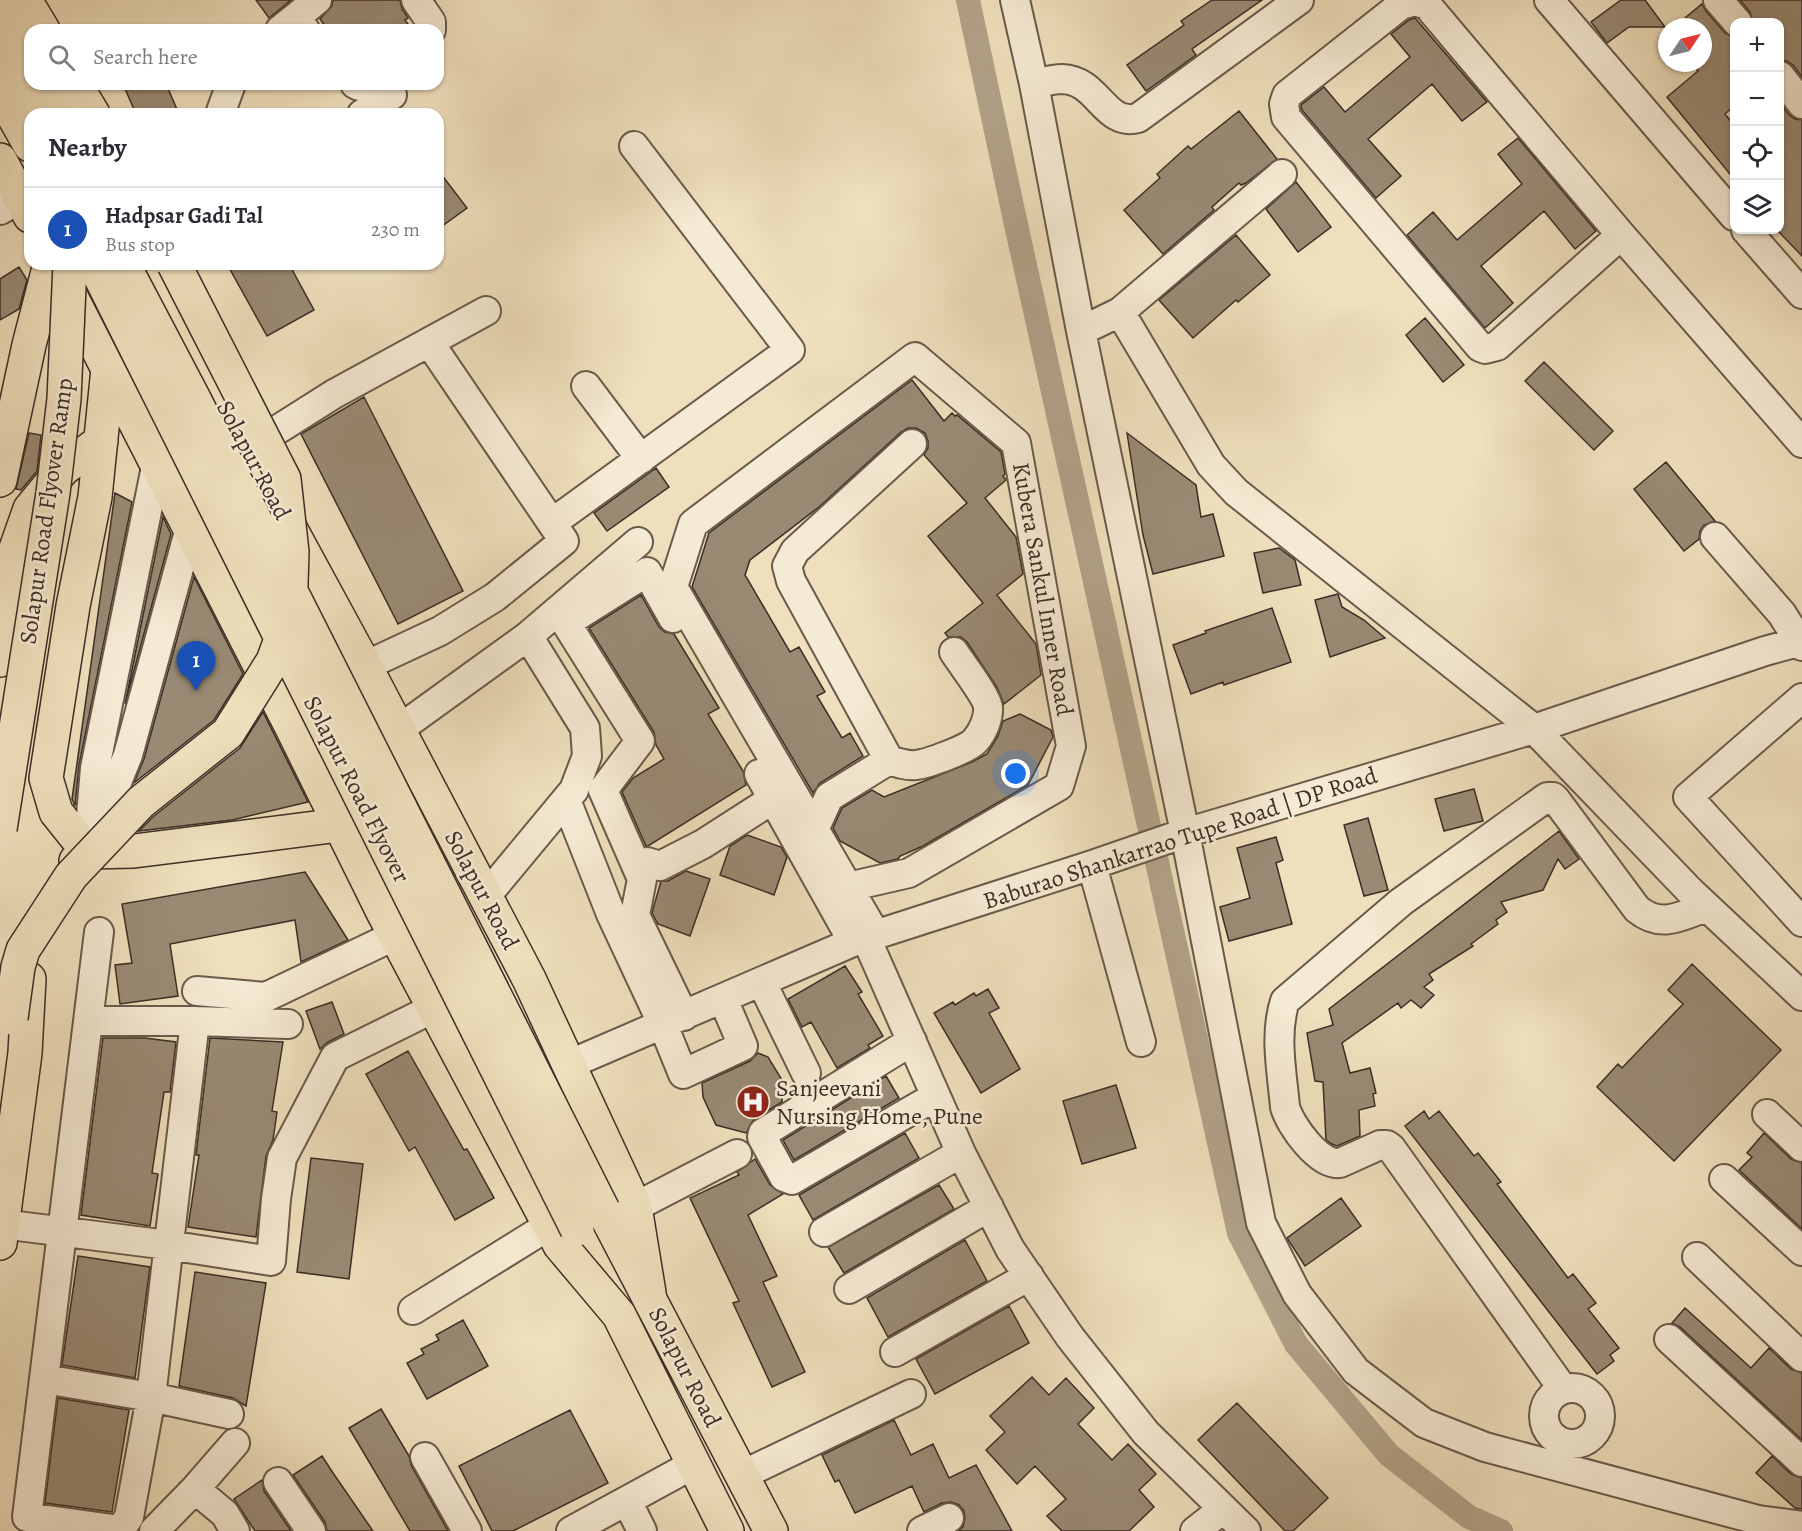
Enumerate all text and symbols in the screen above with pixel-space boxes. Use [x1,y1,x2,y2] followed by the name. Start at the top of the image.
[1658,18,1712,72] north arrow
[1730,18,1784,234] map controls
[1730,18,1784,72] button: +
[24,24,444,90] search box
[45,41,78,74] icon: search
[93,42,198,72] text: Search here
[1730,72,1784,126] button: −
[1730,126,1784,180] button: locate
[48,130,127,165] text: Nearby
[1730,180,1784,234] button: layers
[105,201,263,231] text: Hadpsar Gadi Tal
[64,216,71,243] text: 1
[371,216,420,243] text: 230 m
[105,231,175,258] text: Bus stop
[11,376,81,646] street label: Solapur Road Flyover Ramp
[209,395,299,525] street label: Solapur Road
[1005,460,1081,718] street label: Kubera Sankul Inner Road
[176,642,216,691] pin: 1
[296,690,418,888] street label: Solapur Road Flyover
[979,759,1381,917] street label: Baburao Shankarrao Tupe Road | DP Road
[1001,759,1030,788] your location
[437,825,527,955] street label: Solapur Road
[776,1072,983,1132] place label: Sanjeevani Nursing Home, Pune
[735,1084,771,1120] hospital icon: Sanjeevani Nursing Home, Pune
[641,1301,729,1433] street label: Solapur Road

